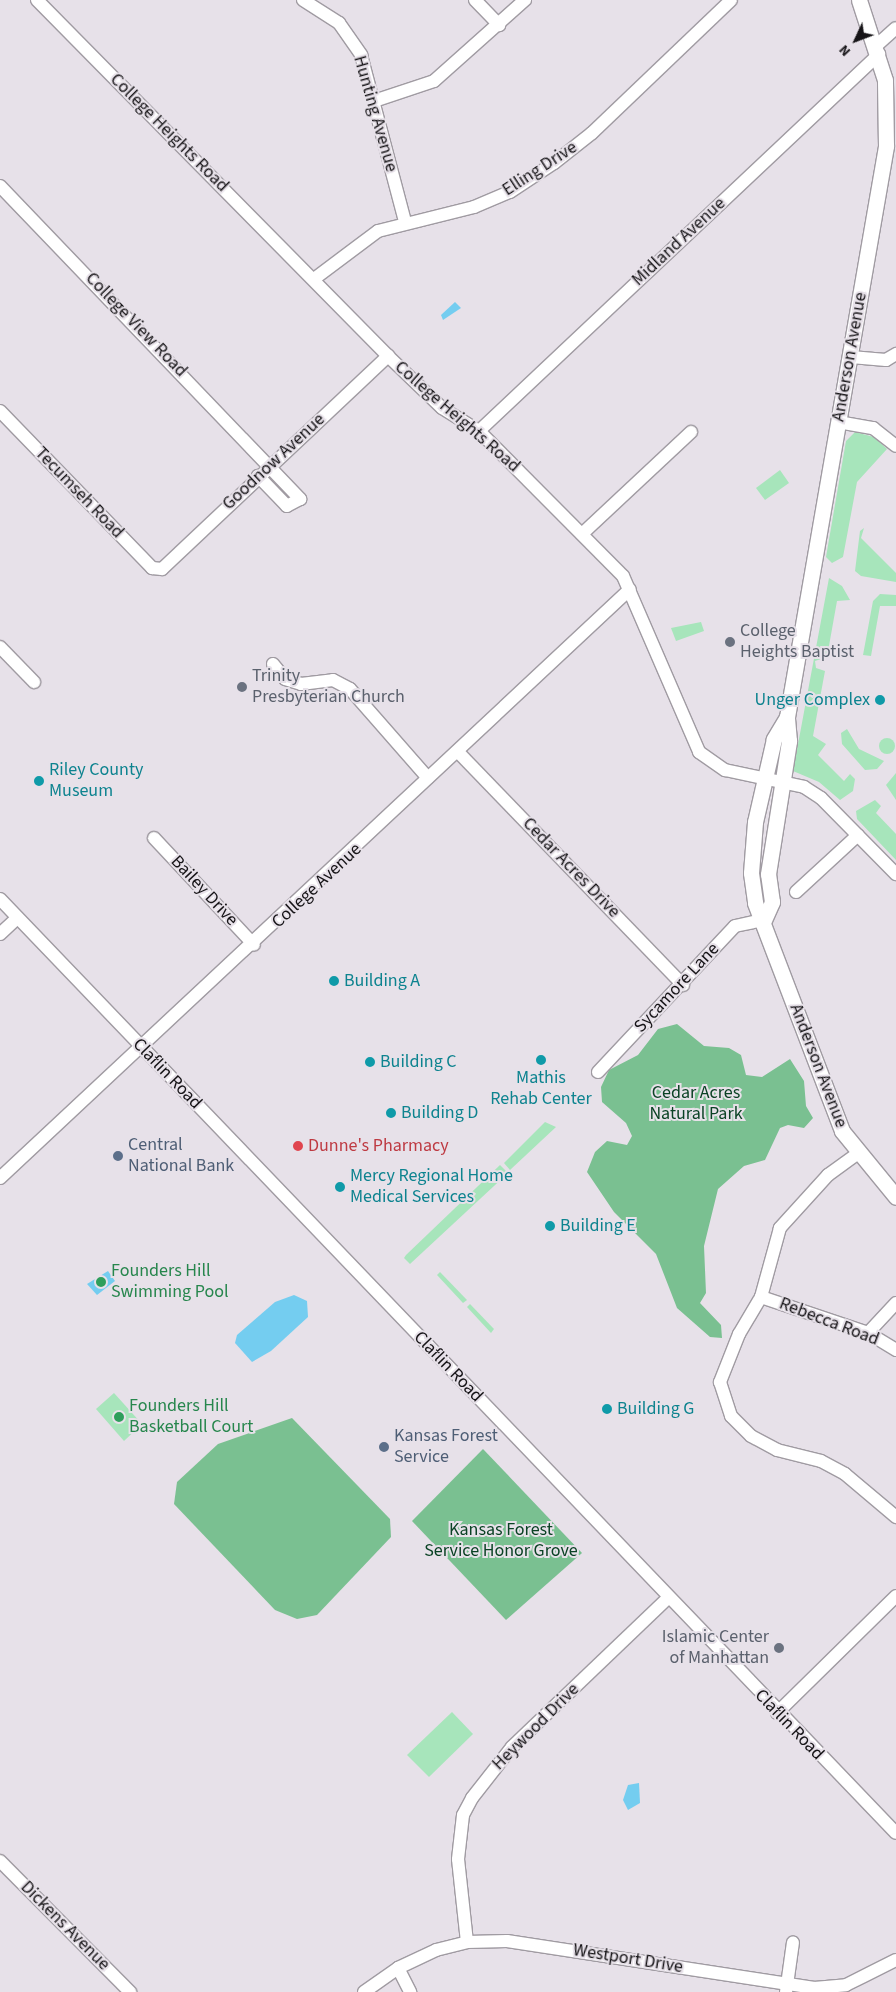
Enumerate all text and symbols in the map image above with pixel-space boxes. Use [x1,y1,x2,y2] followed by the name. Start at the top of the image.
[831,15,881,65] north arrow
[835,40,856,60] text: N
[348,53,402,175] street label: Hunting Avenue
[105,69,233,197] street label: College Heights Road
[499,137,581,201] street label: Elling Drive
[628,193,730,291] street label: Midland Avenue
[81,268,191,382] street label: College View Road
[828,291,872,423] street label: Anderson Avenue
[390,357,524,477] street label: College Heights Road
[218,409,330,515] street label: Goodnow Avenue
[30,443,128,543] street label: Tecumseh Road
[740,621,854,664] place label: College Heights Baptist
[724,636,736,648] marker: College Heights Baptist
[252,666,405,709] place label: Trinity Presbyterian Church
[236,681,248,693] marker: Trinity Presbyterian Church
[755,689,870,711] place label: Unger Complex
[874,694,886,706] marker: Unger Complex
[49,760,143,802] place label: Riley County Museum
[33,775,45,787] marker: Riley County Museum
[518,813,624,923] street label: Cedar Acres Drive
[268,839,366,933] street label: College Avenue
[166,851,242,931] street label: Bailey Drive
[630,939,724,1037] street label: Sycamore Lane
[344,970,420,992] place label: Building A
[328,975,340,987] marker: Building A
[784,1001,852,1131] street label: Anderson Avenue
[128,1034,206,1114] street label: Claflin Road
[380,1051,457,1073] place label: Building C
[535,1054,547,1066] marker: Mathis Rehab Center
[364,1056,376,1068] marker: Building C
[490,1068,592,1110] place label: Mathis Rehab Center
[649,1083,743,1126] park label: Cedar Acres Natural Park
[401,1102,478,1124] place label: Building D
[385,1107,397,1119] marker: Building D
[128,1135,234,1178] place label: Central National Bank
[308,1135,449,1157] place label: Dunne's Pharmacy
[292,1140,304,1152] marker: Dunne's Pharmacy
[112,1150,124,1162] marker: Central National Bank
[350,1166,513,1208] place label: Mercy Regional Home Medical Services
[334,1181,346,1193] marker: Mercy Regional Home Medical Services
[560,1215,636,1237] place label: Building E
[544,1220,556,1232] marker: Building E
[111,1261,229,1304] place label: Founders Hill Swimming Pool
[95,1276,107,1288] marker: Founders Hill Swimming Pool
[776,1293,882,1351] street label: Rebecca Road
[409,1327,487,1407] street label: Claflin Road
[129,1396,253,1438] place label: Founders Hill Basketball Court
[617,1398,694,1420] place label: Building G
[601,1403,613,1415] marker: Building G
[113,1411,125,1423] marker: Founders Hill Basketball Court
[394,1426,498,1468] place label: Kansas Forest Service
[378,1441,390,1453] marker: Kansas Forest Service
[424,1520,578,1562] park label: Kansas Forest Service Honor Grove
[662,1627,769,1670] place label: Islamic Center of Manhattan
[773,1642,785,1654] marker: Islamic Center of Manhattan
[488,1679,584,1775] street label: Heywood Drive
[750,1685,828,1765] street label: Claflin Road
[16,1877,114,1975] street label: Dickens Avenue
[571,1940,685,1978] street label: Westport Drive

